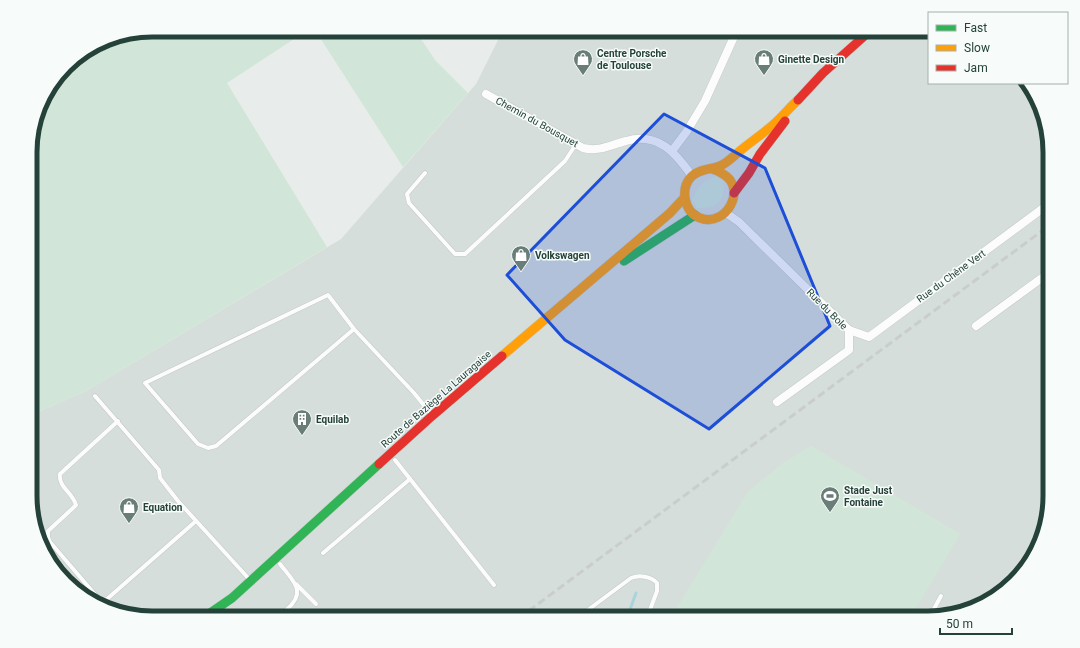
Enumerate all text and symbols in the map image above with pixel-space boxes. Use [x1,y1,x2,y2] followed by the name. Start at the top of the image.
[928,12,1068,84] legend
[964,21,987,35] text: Fast
[964,41,990,55] text: Slow
[572,48,594,76] shop icon: Centre Porsche de Toulouse
[597,48,667,71] place label: Centre Porsche de Toulouse
[753,48,775,76] shop icon: Ginette Design
[778,54,845,65] place label: Ginette Design
[964,61,988,75] text: Jam
[494,95,580,149] street label: Chemin du Bousquet
[510,244,532,272] shop icon: Volkswagen
[915,247,987,305] street label: Rue du Chêne Vert
[535,250,590,261] place label: Volkswagen
[804,286,850,332] street label: Rue du Bole
[379,348,493,450] street label: Route de Baziège La Lauragaise
[291,408,313,436] building icon: Equilab
[316,414,349,425] place label: Equilab
[819,485,841,513] sports icon: Stade Just Fontaine
[844,485,893,508] place label: Stade Just Fontaine
[118,496,140,524] shop icon: Equation
[143,502,183,513] place label: Equation
[940,610,1012,636] scale bar
[946,617,973,631] text: 50 m

